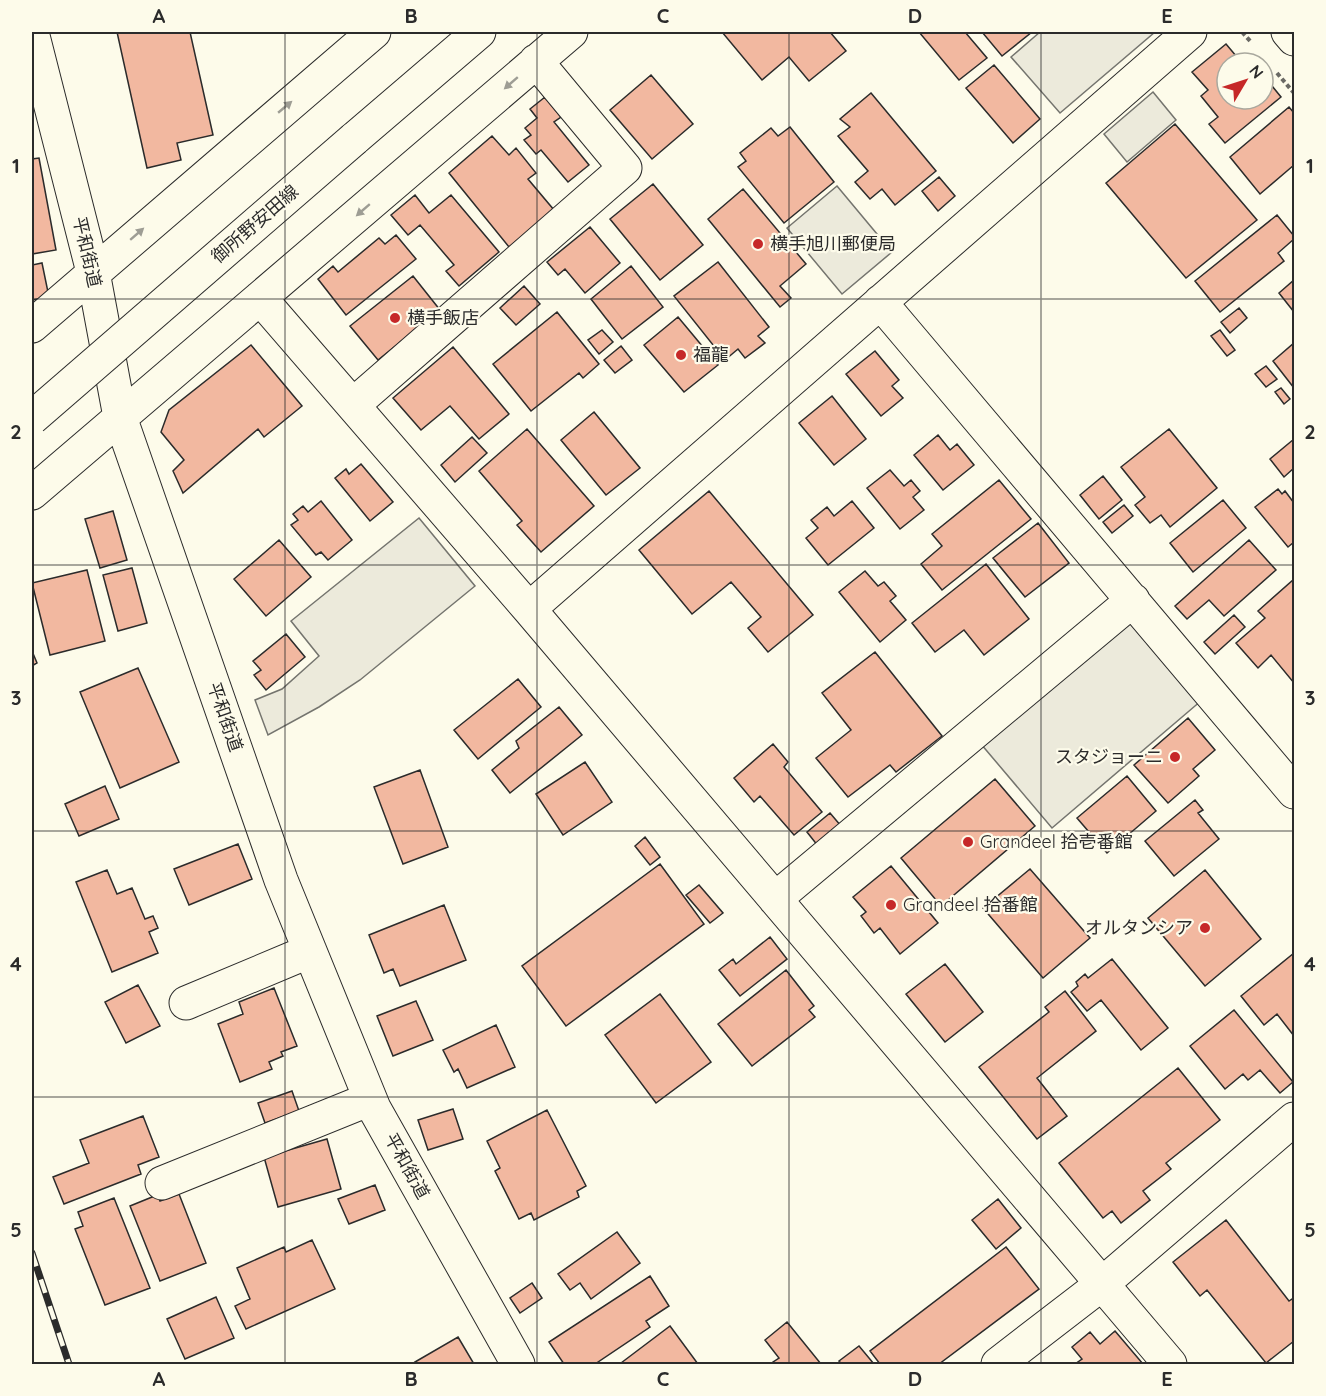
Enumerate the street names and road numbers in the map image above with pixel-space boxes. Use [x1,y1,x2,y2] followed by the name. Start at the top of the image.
[206,180,303,268] street label: 御所野安田線
[68,214,107,290] street label: 平和街道
[203,679,248,755] street label: 平和街道
[380,1129,435,1203] street label: 平和街道

